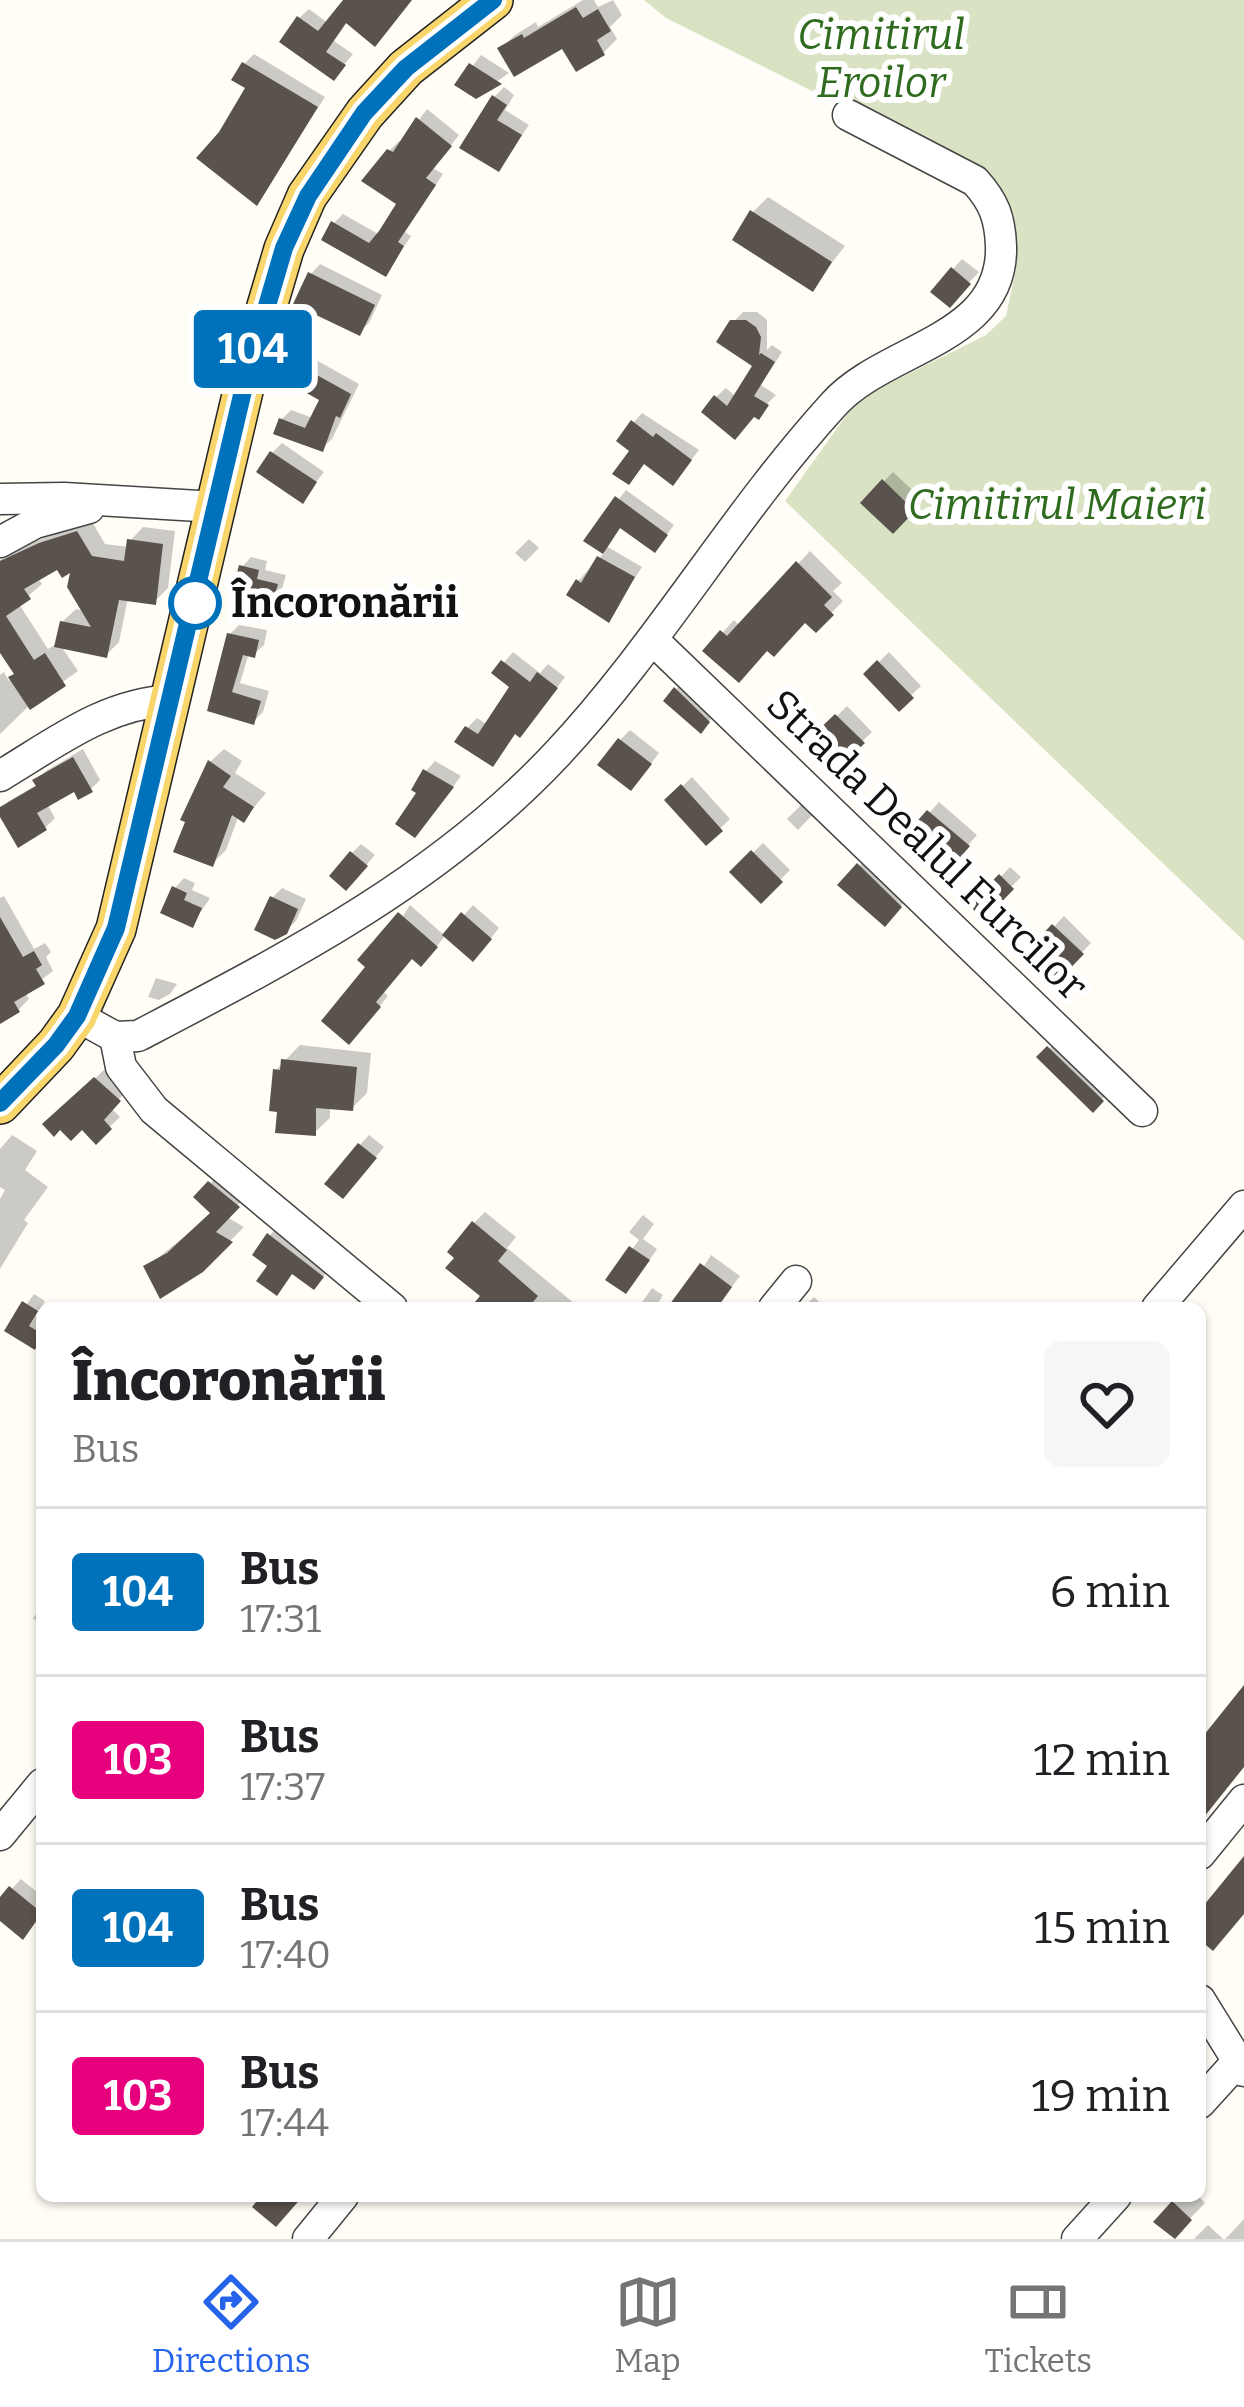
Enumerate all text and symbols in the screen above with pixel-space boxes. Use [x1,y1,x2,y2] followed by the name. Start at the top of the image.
[797,10,965,108] park label: Cimitirul Eroilor
[184,310,322,388] line badge: 104
[218,324,288,374] text: 104
[908,480,1206,530] park label: Cimitirul Maieri
[230,577,459,628] place label: Încoronării
[170,578,220,628] marker: Încoronării
[757,679,1097,1011] street label: Strada Dealul Furcilor
[1044,1341,1170,1467] button: heart
[72,1347,385,1415] text: Încoronării
[72,1426,139,1472] text: Bus
[240,1542,319,1596] text: Bus
[1050,1565,1170,1619] text: 6 min
[103,1567,173,1617] text: 104
[240,1596,321,1642] text: 17:31
[240,1710,319,1764] text: Bus
[1033,1733,1170,1787] text: 12 min
[103,1735,173,1785] text: 103
[240,1764,325,1810] text: 17:37
[240,1878,319,1932] text: Bus
[1034,1901,1170,1955] text: 15 min
[103,1903,173,1953] text: 104
[240,1932,331,1978] text: 17:40
[240,2046,319,2100] text: Bus
[1032,2069,1170,2123] text: 19 min
[103,2071,173,2121] text: 103
[240,2100,329,2146] text: 17:44
[152,2269,311,2381] tab: Directions
[614,2269,681,2381] tab: Map
[984,2269,1092,2381] tab: Tickets

